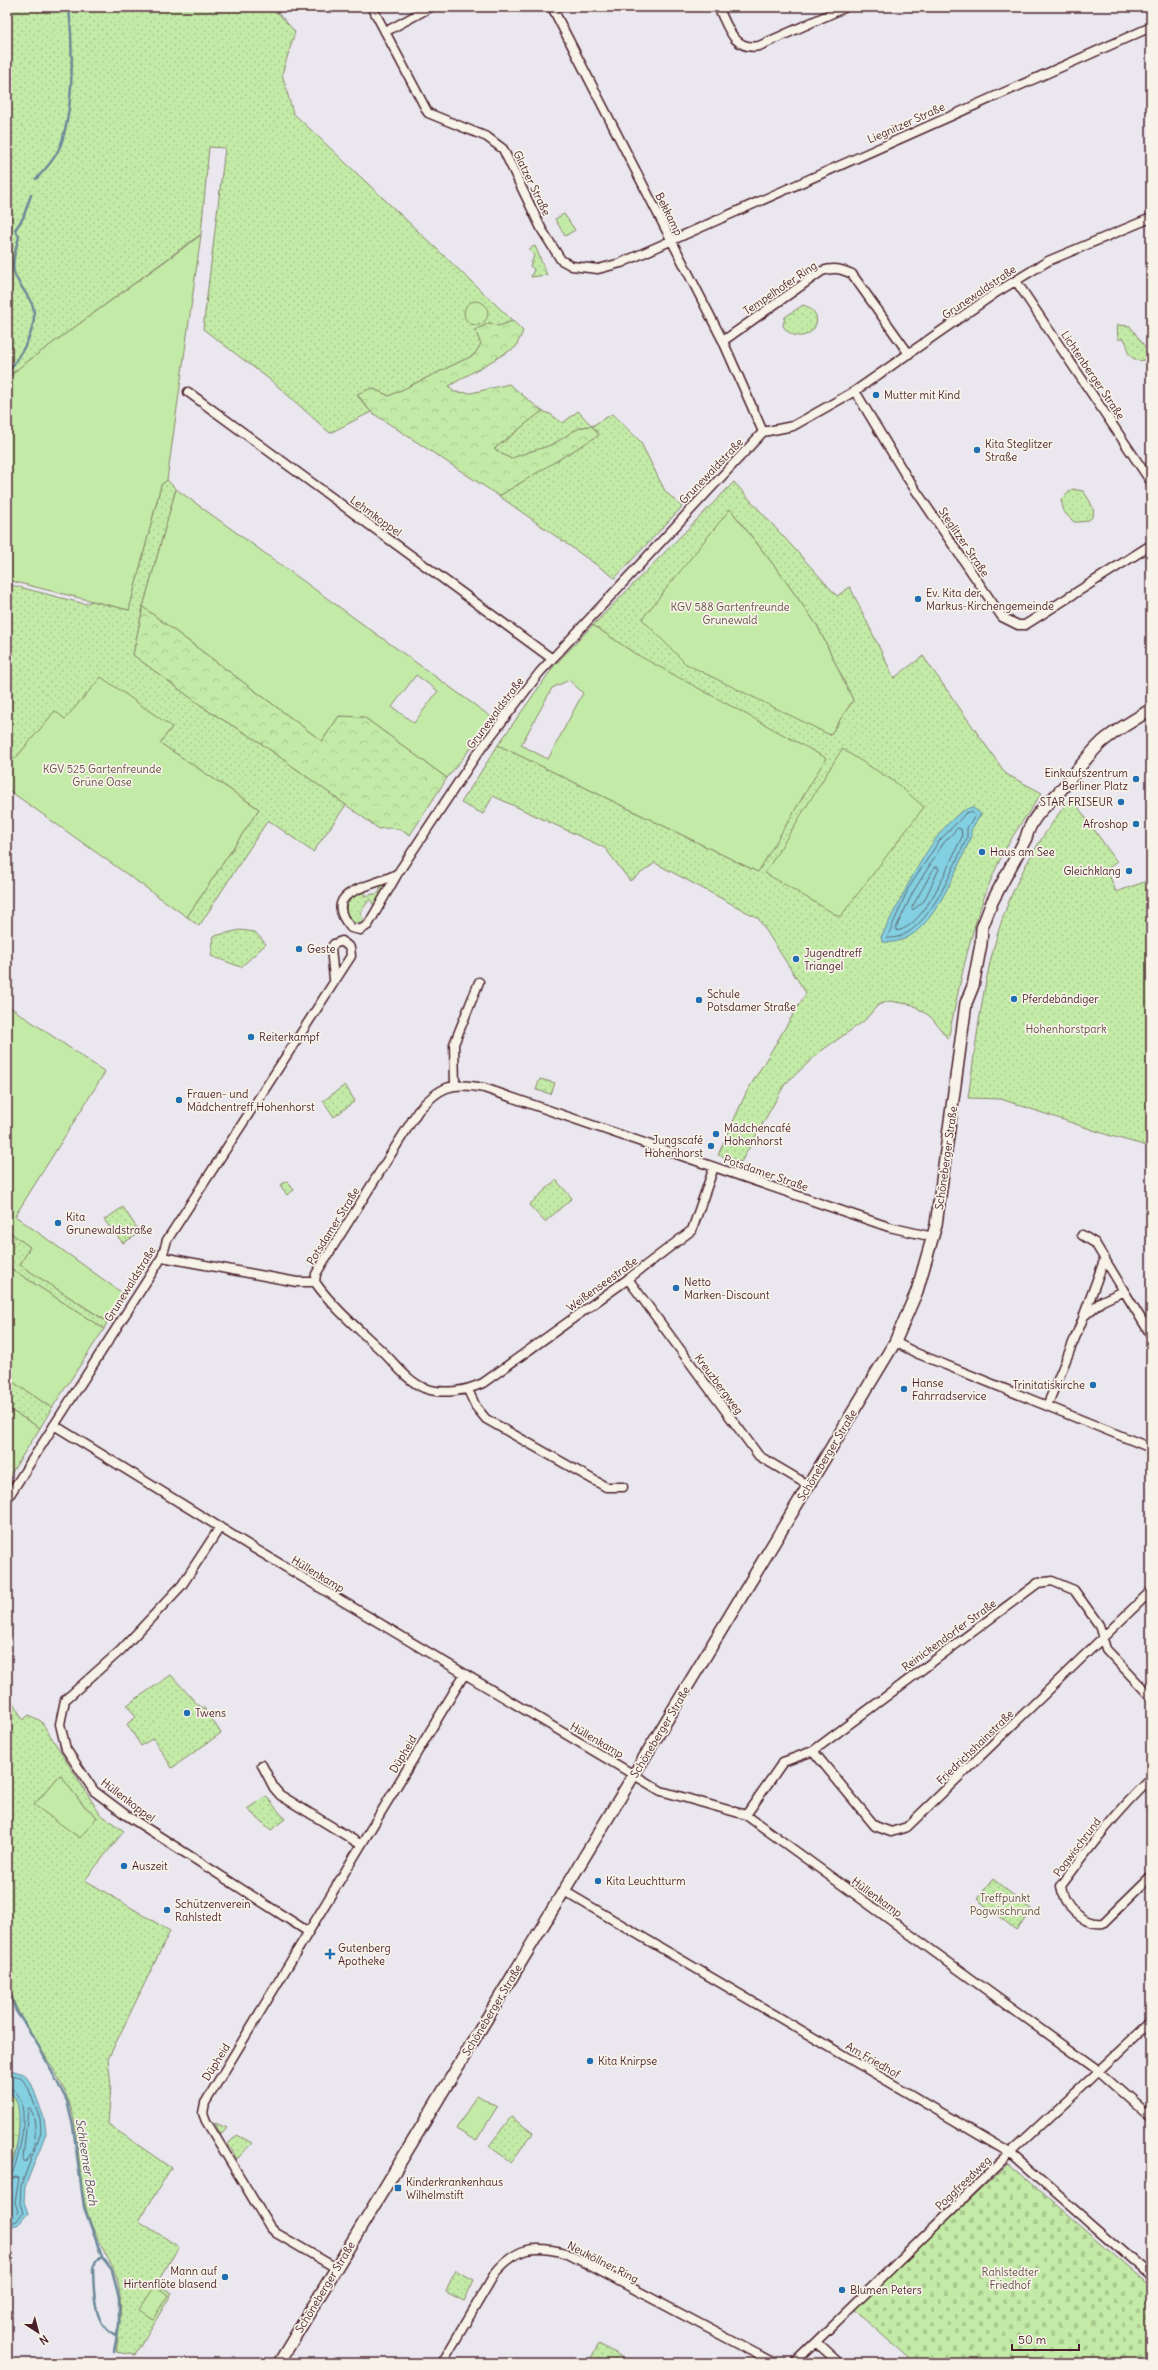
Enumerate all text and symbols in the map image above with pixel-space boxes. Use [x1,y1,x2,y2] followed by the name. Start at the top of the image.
[865,100,947,146] street label: Liegnitzer Straße
[510,148,554,218] street label: Glatzer Straße
[652,190,686,238] street label: Bekkamp
[740,258,820,318] street label: Tempelhofer Ring
[939,262,1019,322] street label: Grunewaldstraße
[1058,328,1128,422] street label: Lichtenberger Straße
[884,388,961,402] place label: Mutter mit Kind
[871,390,881,400] marker: Mutter mit Kind
[676,435,746,507] street label: Grunewaldstraße
[985,437,1053,464] place label: Kita Steglitzer Straße
[972,445,982,455] marker: Kita Steglitzer Straße
[348,493,404,539] street label: Lehmkoppel
[936,505,992,579] street label: Steglitzer Straße
[926,586,1054,613] place label: Ev. Kita der Markus-Kirchengemeinde
[913,594,923,604] marker: Ev. Kita der Markus-Kirchengemeinde
[671,600,790,627] park label: KGV 588 Gartenfreunde Grunewald
[463,674,527,752] street label: Grunewaldstraße
[43,762,161,789] park label: KGV 525 Gartenfreunde Grüne Oase
[1044,766,1128,793] place label: Einkaufszentrum Berliner Platz
[1131,774,1141,784] marker: Einkaufszentrum Berliner Platz
[1040,795,1113,809] place label: STAR FRISEUR
[1116,797,1126,807] marker: STAR FRISEUR
[1083,817,1128,831] place label: Afroshop
[1131,819,1141,829] marker: Afroshop
[990,845,1055,859] place label: Haus am See
[977,847,987,857] marker: Haus am See
[1063,864,1121,878] place label: Gleichklang
[1124,866,1134,876] marker: Gleichklang
[307,942,335,956] place label: Geste
[294,944,304,954] marker: Geste
[804,946,862,973] place label: Jugendtreff Triangel
[791,954,801,964] marker: Jugendtreff Triangel
[707,987,796,1014] place label: Schule Potsdamer Straße
[1022,992,1099,1006] place label: Pferdebändiger
[1009,994,1019,1004] marker: Pferdebändiger
[694,995,704,1005] marker: Schule Potsdamer Straße
[1025,1022,1107,1036] park label: Hohenhorstpark
[259,1030,320,1044] place label: Reiterkampf
[246,1032,256,1042] marker: Reiterkampf
[187,1087,315,1114] place label: Frauen- und Mädchentreff Hohenhorst
[174,1095,184,1105] marker: Frauen- und Mädchentreff Hohenhorst
[932,1105,960,1211] street label: Schöneberger Straße
[724,1121,791,1148] place label: Mädchencafé Hohenhorst
[711,1129,721,1139] marker: Mädchencafé Hohenhorst
[645,1133,703,1160] place label: Jungscafé Hohenhorst
[706,1141,716,1151] marker: Jungscafé Hohenhorst
[722,1152,810,1194] street label: Potsdamer Straße
[304,1185,363,1267] street label: Potsdamer Straße
[66,1210,152,1237] place label: Kita Grunewaldstraße
[53,1218,63,1228] marker: Kita Grunewaldstraße
[101,1244,159,1324] street label: Grunewaldstraße
[564,1253,640,1314] street label: Weißenseestraße
[684,1275,770,1302] place label: Netto Marken-Discount
[671,1283,681,1293] marker: Netto Marken-Discount
[692,1351,746,1417] street label: Kreuzbergweg
[912,1376,987,1403] place label: Hanse Fahrradservice
[1013,1378,1085,1392] place label: Trinitatiskirche
[1088,1380,1098,1390] marker: Trinitatiskirche
[899,1384,909,1394] marker: Hanse Fahrradservice
[794,1407,860,1503] street label: Schöneberger Straße
[289,1553,347,1595] street label: Hüllenkamp
[899,1596,999,1674] street label: Reinickendorfer Straße
[627,1684,693,1780] street label: Schöneberger Straße
[195,1706,226,1720] place label: Twens
[934,1707,1017,1787] street label: Friedrichshainstraße
[182,1708,192,1718] marker: Twens
[568,1719,626,1761] street label: Hüllenkamp
[386,1732,420,1775] street label: Düpheid
[98,1775,158,1825] street label: Hüllenkoppel
[1050,1814,1104,1879] street label: Pogwischrund
[132,1859,168,1873] place label: Auszeit
[119,1861,129,1871] marker: Auszeit
[606,1874,686,1888] place label: Kita Leuchtturm
[849,1874,905,1920] street label: Hüllenkamp
[593,1876,603,1886] marker: Kita Leuchtturm
[970,1891,1041,1918] park label: Treffpunkt Pogwischrund
[175,1897,251,1924] place label: Schützenverein Rahlstedt
[162,1905,172,1915] marker: Schützenverein Rahlstedt
[338,1941,391,1968] place label: Gutenberg Apotheke
[325,1949,335,1959] marker: Gutenberg Apotheke
[459,1962,525,2058] street label: Schöneberger Straße
[843,2039,903,2081] street label: Am Friedhof
[199,2040,233,2083] street label: Düpheid
[598,2054,657,2068] place label: Kita Knirpse
[585,2056,595,2066] marker: Kita Knirpse
[73,2117,101,2208] water label: Schleemer Bach
[932,2153,994,2213] street label: Poggfreedweg
[406,2175,503,2202] place label: Kinderkrankenhaus Wilhelmstift
[393,2183,403,2193] marker: Kinderkrankenhaus Wilhelmstift
[565,2238,641,2286] street label: Neuköllner Ring
[292,2239,358,2335] street label: Schöneberger Straße
[123,2264,218,2291] place label: Mann auf Hirtenflöte blasend
[981,2265,1039,2292] park label: Rahlstedter Friedhof
[220,2272,230,2282] marker: Mann auf Hirtenflöte blasend
[850,2283,922,2297] place label: Blumen Peters
[837,2285,847,2295] marker: Blumen Peters
[18,2312,58,2352] north arrow
[1012,2326,1079,2352] scale bar
[37,2332,51,2348] text: N
[1018,2332,1047,2347] text: 50 m

